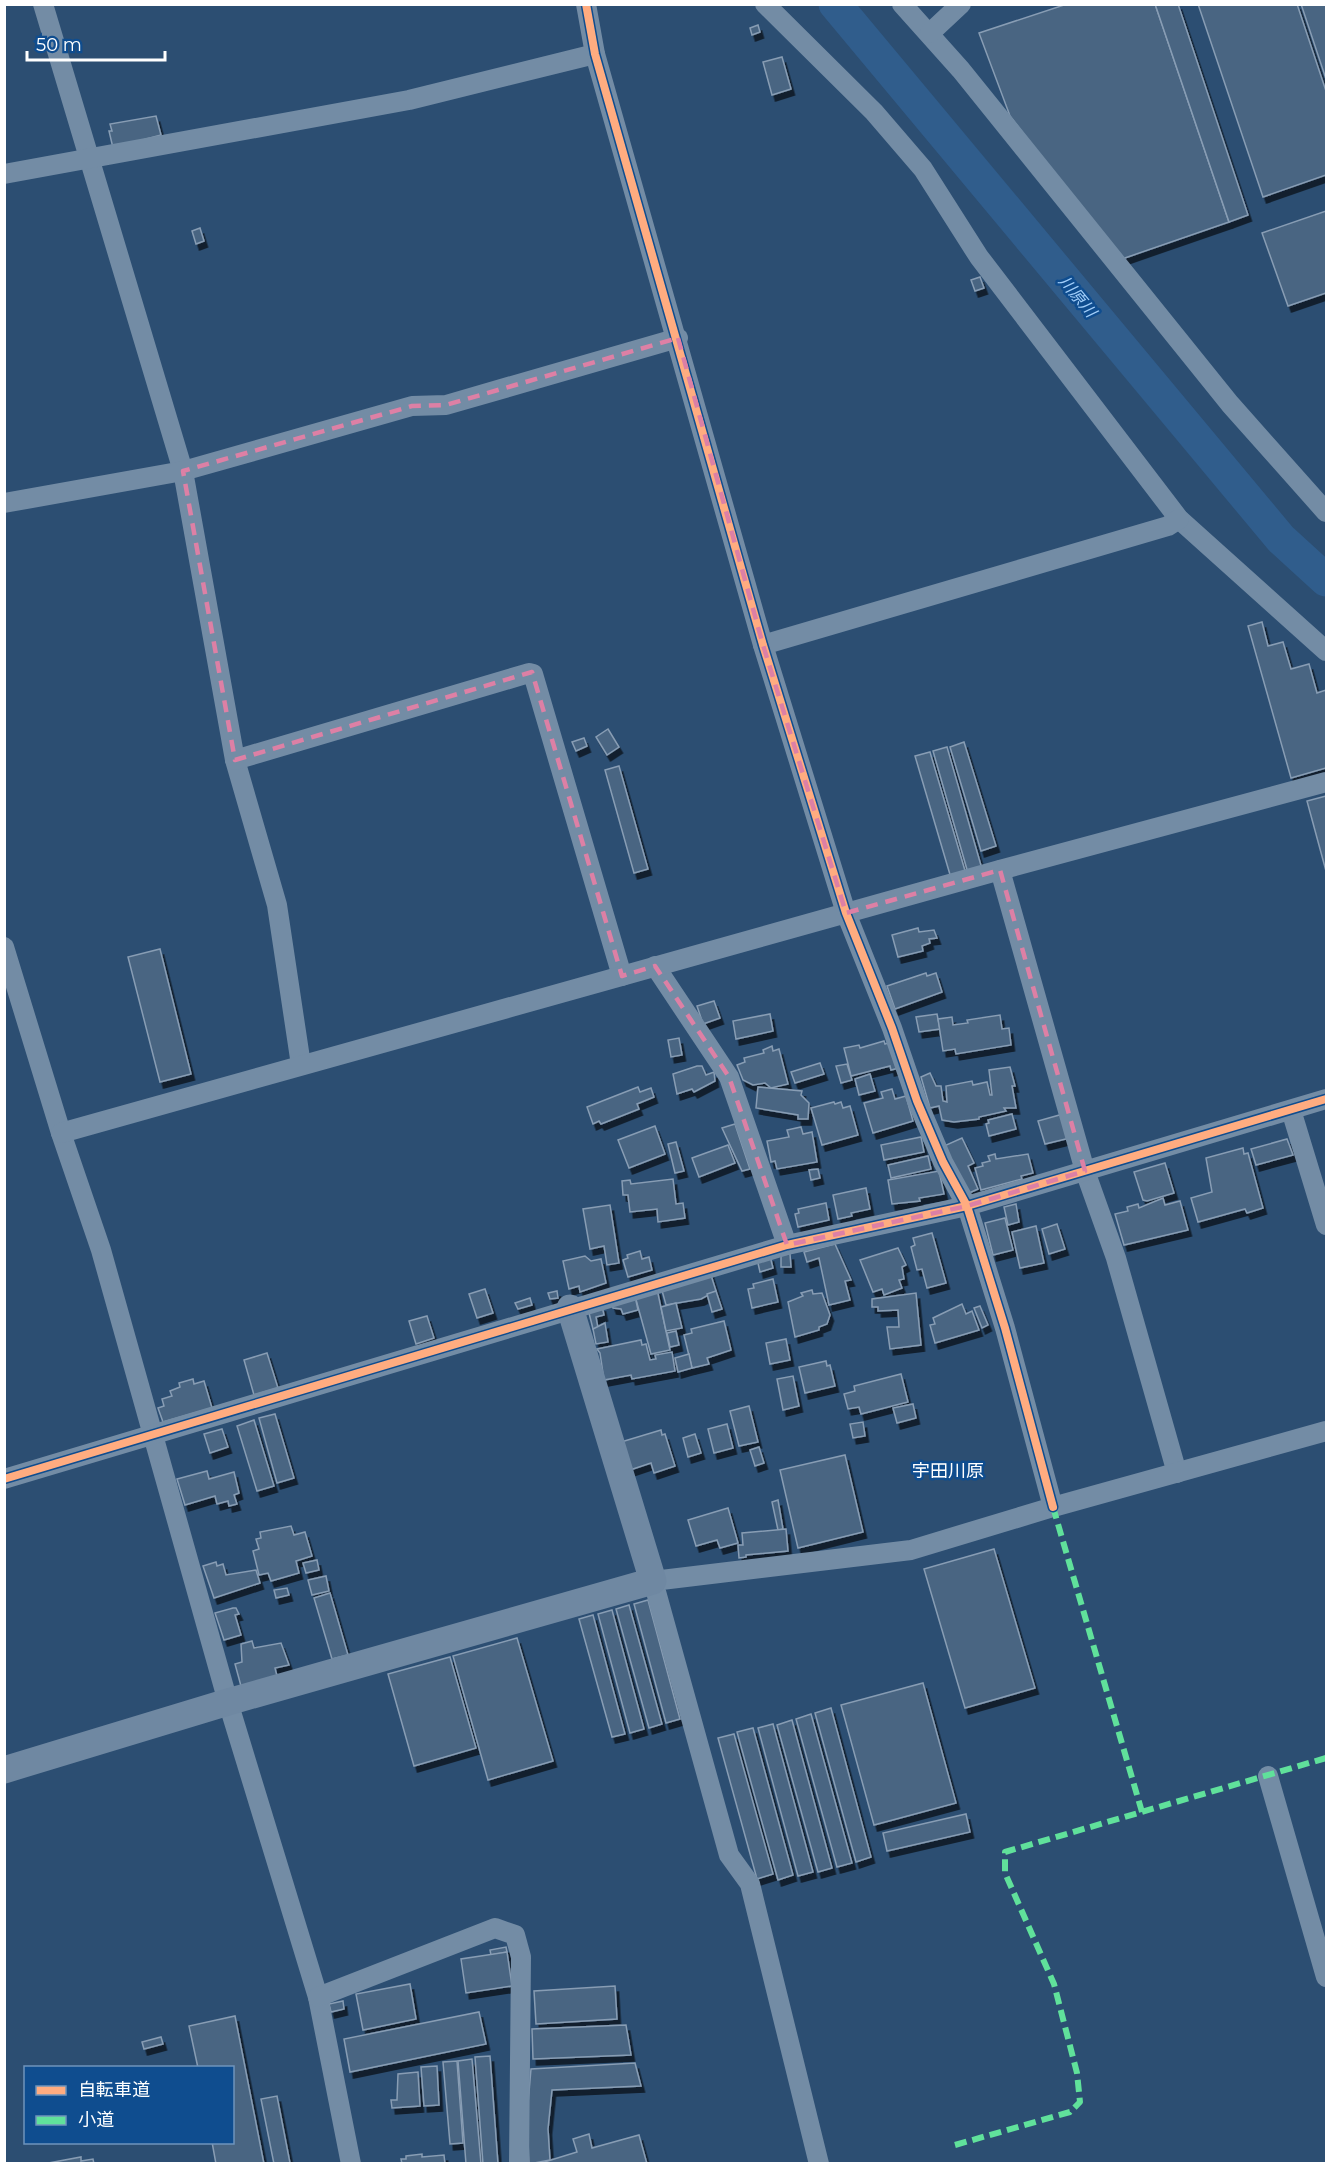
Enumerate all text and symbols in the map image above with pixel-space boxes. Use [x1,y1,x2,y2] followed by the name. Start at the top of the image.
[27,24,165,62] scale bar
[36,34,82,56] text: 50 m
[1055,272,1102,322] water label: 川原川
[912,1460,984,1482] district label: 宇田川原
[24,2066,234,2144] legend
[78,2079,150,2101] text: 自転車道
[78,2109,114,2131] text: 小道

